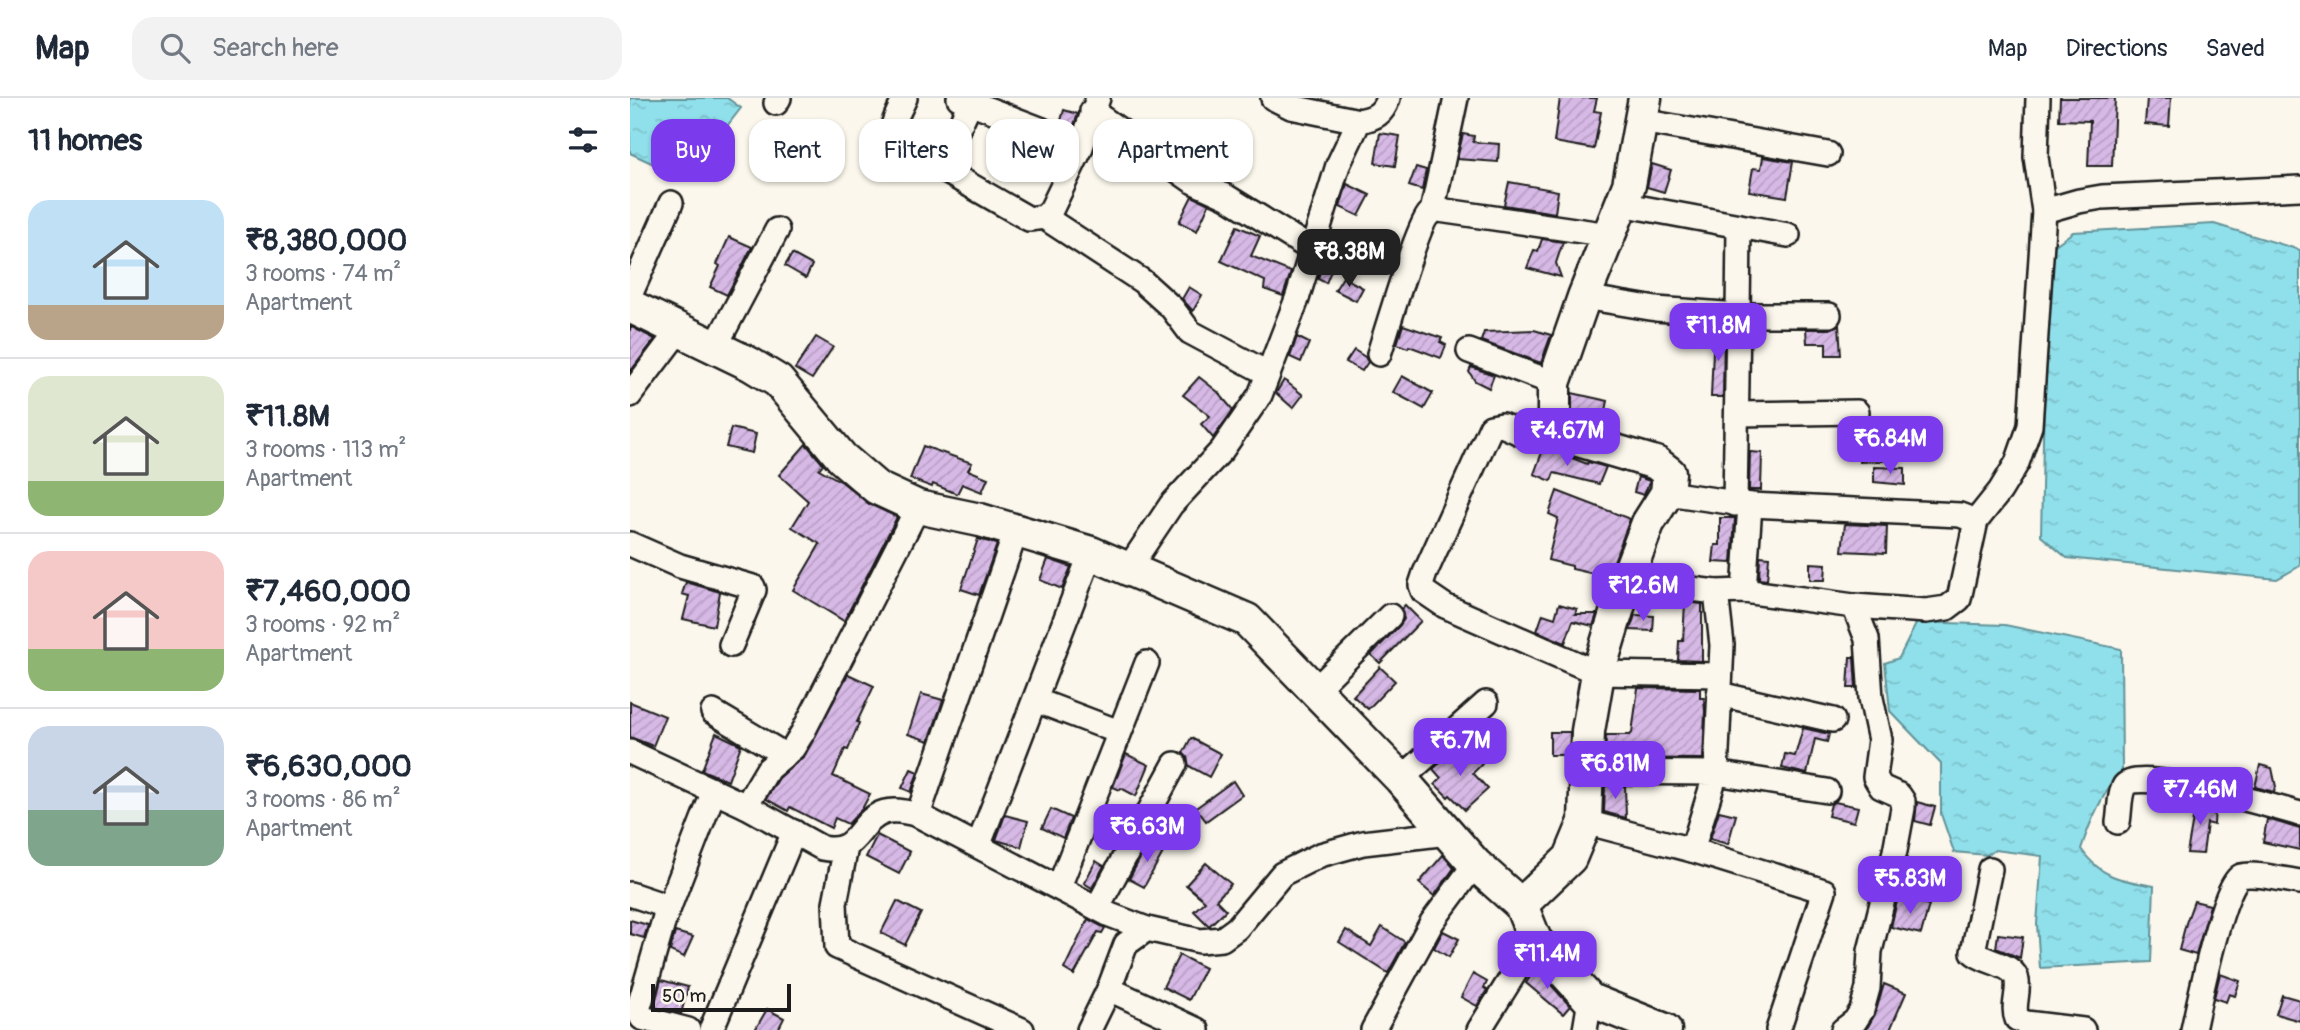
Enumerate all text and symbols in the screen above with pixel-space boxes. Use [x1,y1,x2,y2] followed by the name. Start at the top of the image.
[132,17,622,80] search box
[35,28,90,69] text: Map
[156,29,194,67] icon: search
[212,32,339,64] text: Search here
[1988,34,2028,63] text: Map
[2066,34,2167,63] text: Directions
[2205,34,2265,63] text: Saved
[651,119,735,182] chip: Buy
[749,119,845,182] chip: Rent
[859,119,972,182] chip: Filters
[986,119,1079,182] chip: New
[1093,119,1253,182] chip: Apartment
[564,121,602,159] icon: filters
[28,122,142,159] text: 11 homes
[245,222,407,259] text: ₹8,380,000
[84,228,168,312] icon: home
[1292,230,1406,289] pin: ₹8.38M
[1313,237,1385,266] text: ₹8.38M
[245,259,401,288] text: 3 rooms · 74 m²
[245,288,352,317] text: Apartment
[1661,303,1775,363] pin: ₹11.8M
[1686,311,1750,340] text: ₹11.8M
[245,398,330,435] text: ₹11.8M
[84,404,168,488] icon: home
[1510,408,1624,468] pin: ₹4.67M
[1530,416,1604,445] text: ₹4.67M
[1833,416,1947,476] pin: ₹6.84M
[1853,424,1927,453] text: ₹6.84M
[245,435,406,464] text: 3 rooms · 113 m²
[245,464,352,493] text: Apartment
[1586,564,1700,623] pin: ₹12.6M
[1608,571,1678,600] text: ₹12.6M
[245,573,411,610] text: ₹7,460,000
[84,579,168,663] icon: home
[245,610,400,639] text: 3 rooms · 92 m²
[245,639,352,668] text: Apartment
[1411,718,1509,778] pin: ₹6.7M
[1430,726,1490,755] text: ₹6.7M
[1558,742,1672,801] pin: ₹6.81M
[245,748,412,785] text: ₹6,630,000
[1580,749,1650,778] text: ₹6.81M
[84,754,168,838] icon: home
[2143,768,2257,827] pin: ₹7.46M
[2163,775,2237,804] text: ₹7.46M
[245,785,401,814] text: 3 rooms · 86 m²
[1090,804,1204,864] pin: ₹6.63M
[1109,812,1185,841] text: ₹6.63M
[245,814,352,843] text: Apartment
[1853,856,1967,916] pin: ₹5.83M
[1874,864,1946,893] text: ₹5.83M
[1490,932,1604,991] pin: ₹11.4M
[1514,939,1580,968] text: ₹11.4M
[651,981,791,1013] scale bar
[662,984,706,1008] text: 50 m

